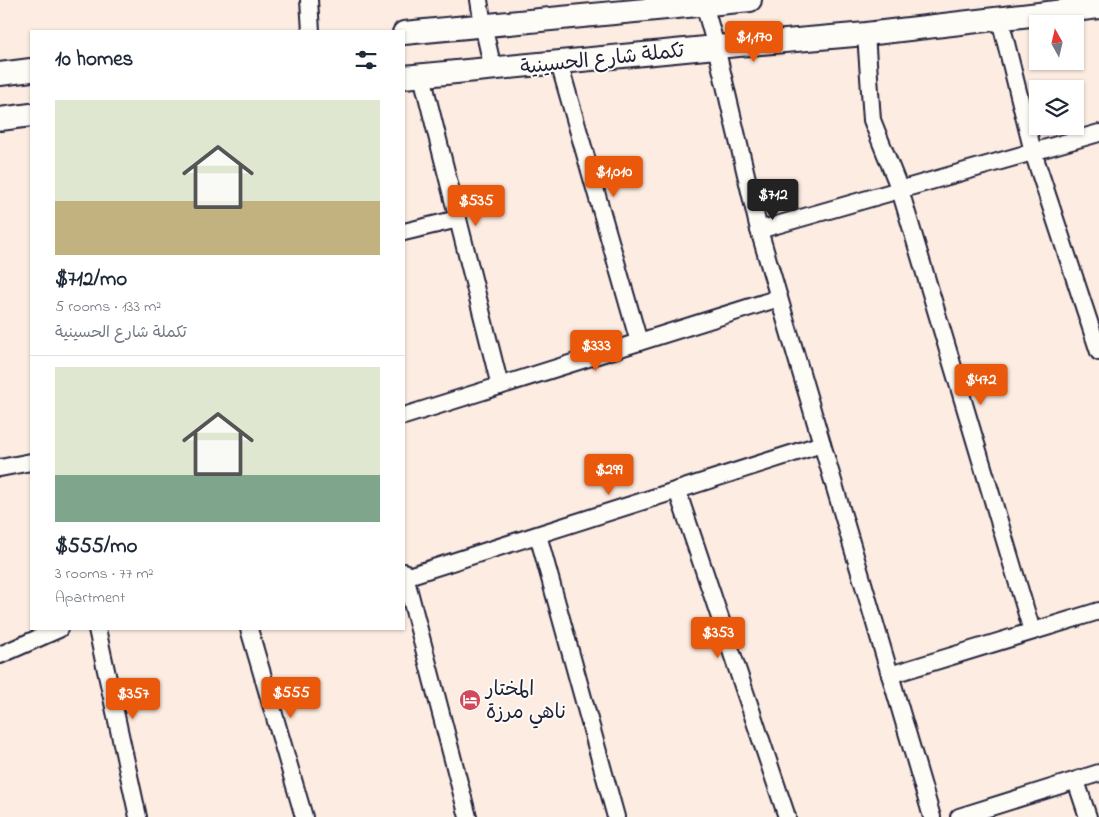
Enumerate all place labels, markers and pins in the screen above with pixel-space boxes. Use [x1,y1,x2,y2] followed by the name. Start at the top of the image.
[713,20,795,63] pin: $1,170
[573,156,655,198] pin: $1,010
[743,178,803,221] pin: $712
[446,184,506,227] pin: $535
[566,330,626,372] pin: $333
[951,364,1011,406] pin: $472
[579,454,639,496] pin: $299
[688,616,748,659] pin: $353
[261,676,321,719] pin: $555
[484,676,566,729] place label: المختار ناهي مرزة
[103,678,163,720] pin: $357
[458,688,482,712] hotel icon: المختار ناهي مرزة

